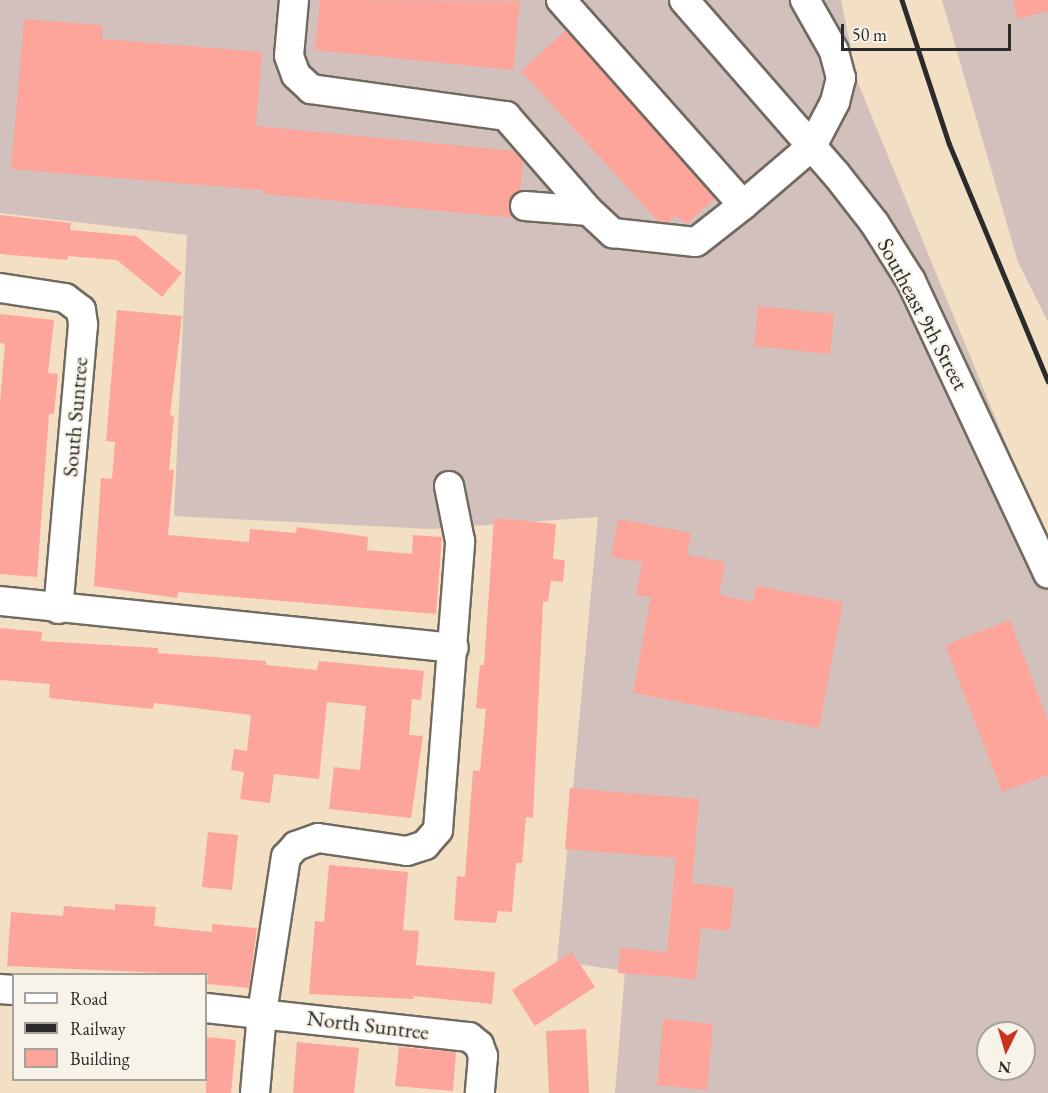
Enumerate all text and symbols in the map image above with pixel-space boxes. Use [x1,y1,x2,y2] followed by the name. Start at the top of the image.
[844,12,1014,50] scale bar
[852,23,887,46] text: 50 m
[872,234,974,394] street label: Southeast 9th Street
[57,356,93,478] street label: South Suntree
[12,973,207,1081] legend
[70,987,108,1010] text: Road
[305,1004,431,1046] street label: North Suntree
[70,1017,126,1040] text: Railway
[976,1021,1036,1081] north arrow
[70,1047,130,1070] text: Building
[997,1056,1012,1078] text: N

